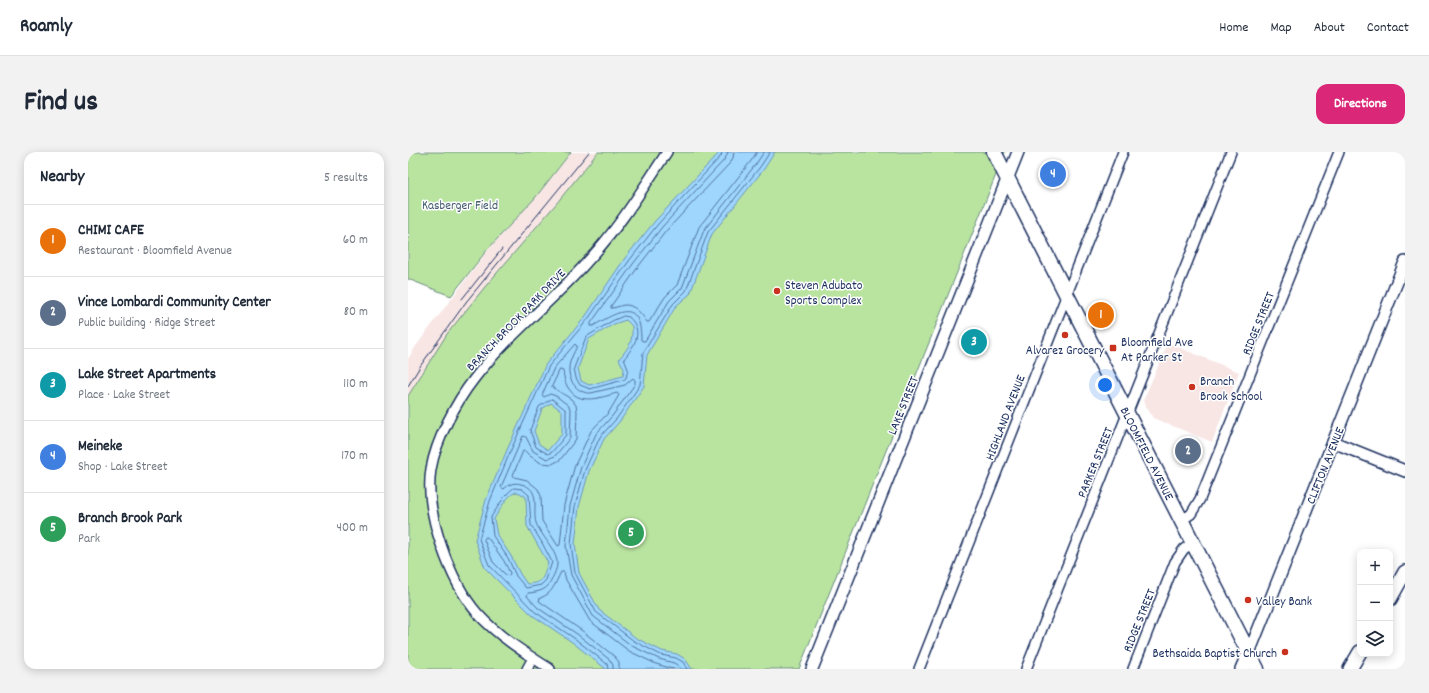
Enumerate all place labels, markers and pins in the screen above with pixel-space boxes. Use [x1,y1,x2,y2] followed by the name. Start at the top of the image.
[1040,159,1066,189] pin: 4
[785,277,863,311] place label: Steven Adubato Sports Complex
[772,286,782,296] marker: Steven Adubato Sports Complex
[1088,300,1114,330] pin: 1
[961,327,987,357] pin: 3
[1060,330,1070,340] marker: Alvarez Grocery
[1121,334,1193,368] place label: Bloomfield Ave At Parker St
[1026,342,1105,361] place label: Alvarez Grocery
[1108,343,1118,353] marker: Bloomfield Ave At Parker St
[1200,373,1262,407] place label: Branch Brook School
[1187,382,1197,392] marker: Branch Brook School
[1175,436,1201,466] pin: 2
[618,518,644,548] pin: 5
[1256,593,1312,612] place label: Valley Bank
[1243,595,1253,605] marker: Valley Bank
[1153,645,1277,664] place label: Bethsaida Baptist Church
[1280,647,1290,657] marker: Bethsaida Baptist Church

